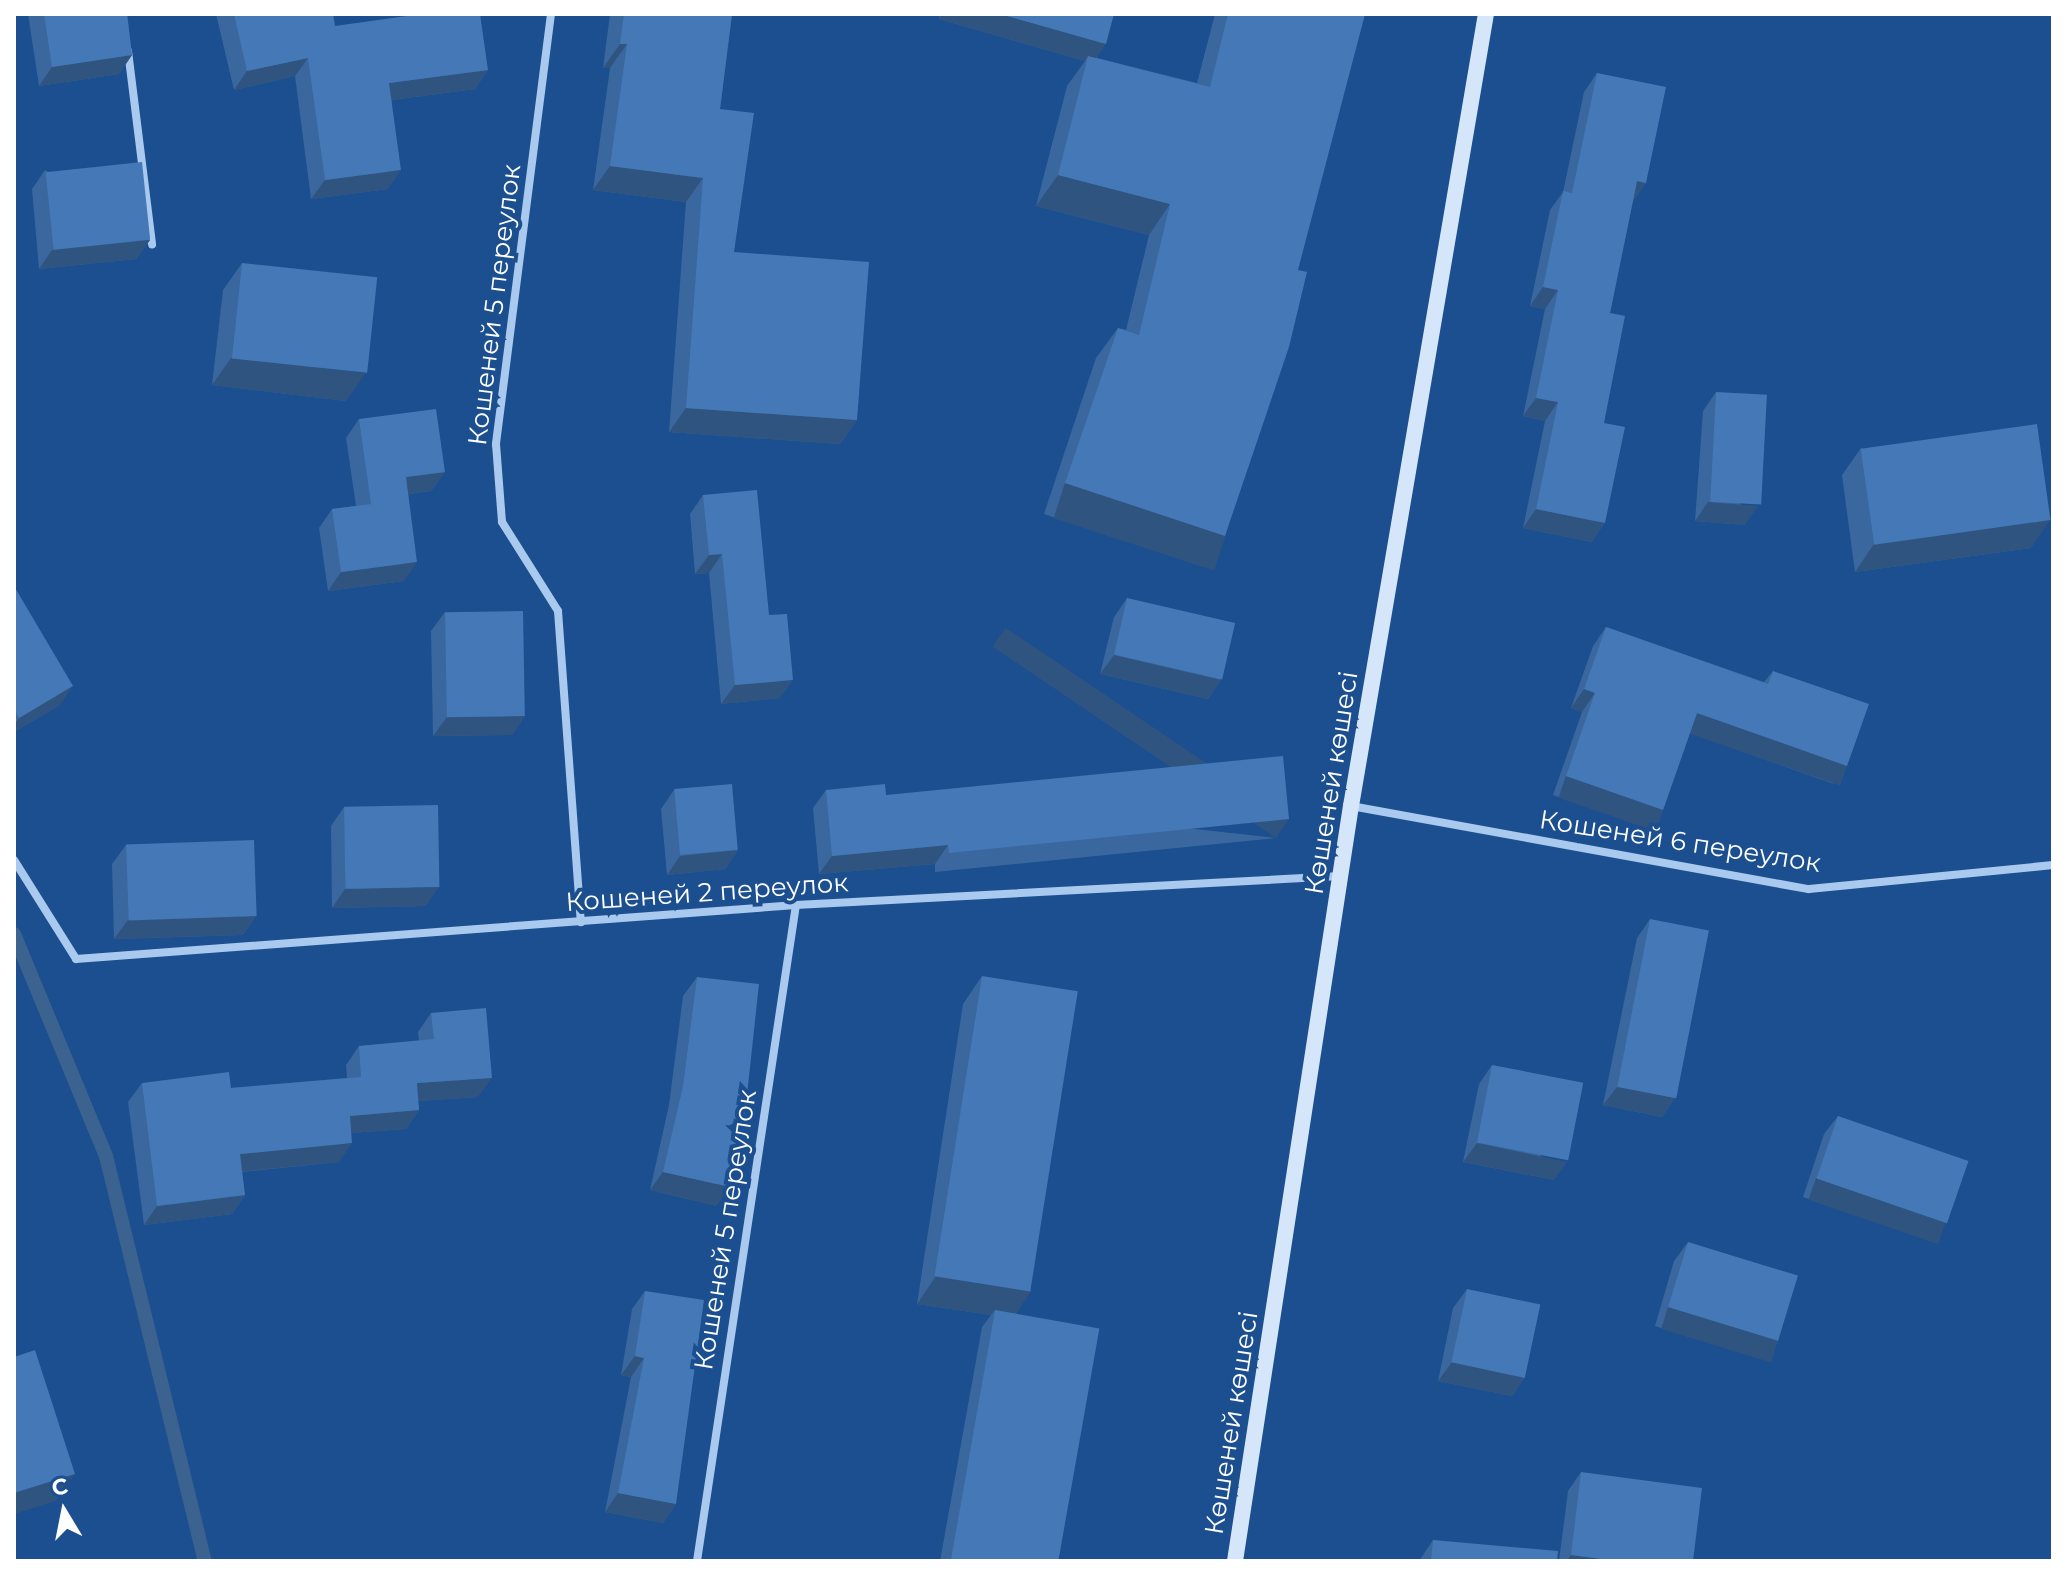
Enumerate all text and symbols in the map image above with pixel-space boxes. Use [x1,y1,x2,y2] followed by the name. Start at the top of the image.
[462,163,528,447] street label: Кошеней 5 переулок
[1299,669,1365,897] street label: Көшеней көшесі
[1537,804,1823,880] street label: Кошеней 6 переулок
[565,868,849,918] street label: Кошеней 2 переулок
[688,1088,764,1372] street label: Кошеней 5 переулок
[1199,1309,1265,1537] street label: Көшеней көшесі
[24,1471,104,1551] north arrow
[50,1472,70,1502] text: С

